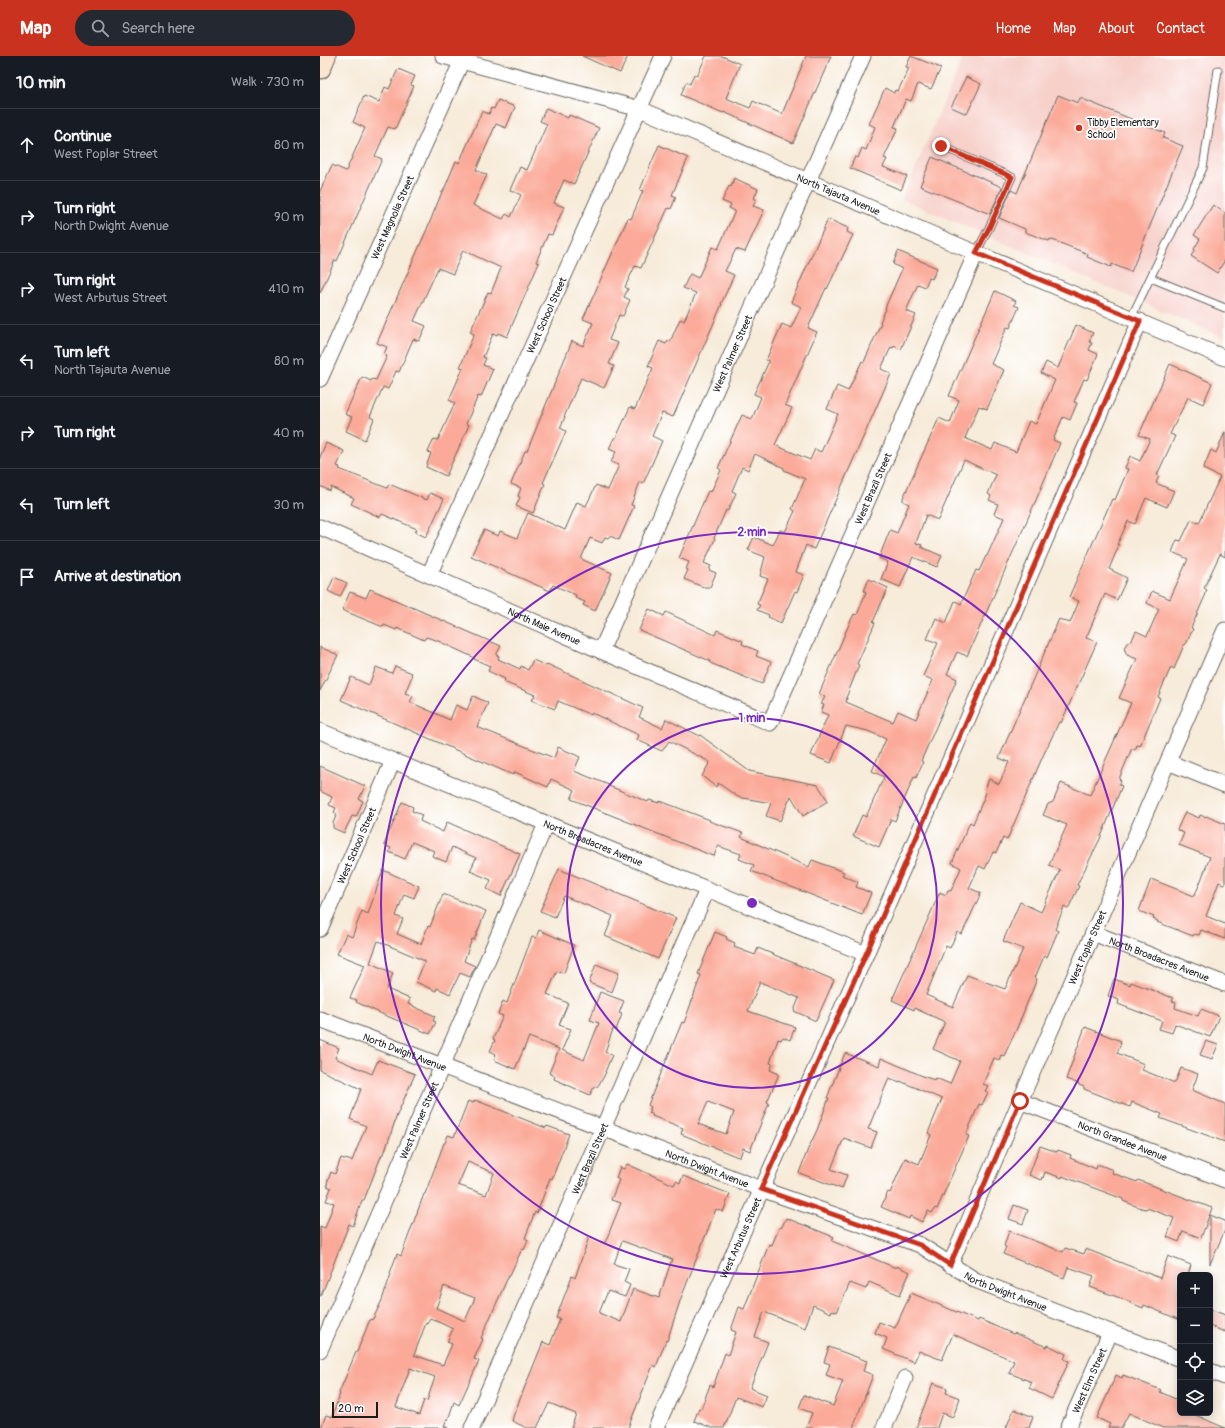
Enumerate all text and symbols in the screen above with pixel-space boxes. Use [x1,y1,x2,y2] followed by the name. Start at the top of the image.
[75,10,355,46] search box
[20,16,51,40] text: Map
[89,17,111,39] icon: search
[121,19,195,38] text: Search here
[996,20,1031,37] text: Home
[1053,20,1076,37] text: Map
[1098,20,1134,37] text: About
[1156,20,1205,37] text: Contact
[16,72,66,93] text: 10 min
[231,74,304,90] text: Walk · 730 m
[1087,117,1159,141] place label: Tibby Elementary School
[1074,123,1084,133] marker: Tibby Elementary School
[54,127,112,146] text: Continue
[16,134,38,156] icon: ahead
[274,137,304,153] text: 80 m
[932,137,950,155] route end
[54,146,158,162] text: West Poplar Street
[795,172,882,218] street label: North Tajauta Avenue
[369,173,417,262] street label: West Magnolia Street
[54,199,115,218] text: Turn right
[16,206,38,228] icon: right
[274,209,304,225] text: 90 m
[54,218,169,234] text: North Dwight Avenue
[54,271,115,290] text: Turn right
[525,275,570,356] street label: West School Street
[16,278,38,300] icon: right
[268,281,304,297] text: 410 m
[54,290,167,306] text: West Arbutus Street
[711,313,756,394] street label: West Palmer Street
[54,343,110,362] text: Turn left
[16,350,38,372] icon: left
[274,353,304,369] text: 80 m
[54,362,170,378] text: North Tajauta Avenue
[16,422,38,444] icon: right
[54,423,115,442] text: Turn right
[273,425,304,441] text: 40 m
[853,450,895,526] street label: West Brazil Street
[16,494,38,516] icon: left
[54,495,110,514] text: Turn left
[274,497,304,513] text: 30 m
[738,525,767,540] text: 2 min
[16,566,38,588] icon: arrive
[54,567,181,586] text: Arrive at destination
[506,606,582,648] street label: North Maie Avenue
[739,711,766,726] text: 1 min
[335,805,379,886] street label: West School Street
[541,818,644,869] street label: North Broadacres Avenue
[745,896,759,910] centre of rings
[1066,908,1110,987] street label: West Poplar Street
[1107,935,1211,984] street label: North Broadacres Avenue
[361,1031,448,1074] street label: North Dwight Avenue
[398,1079,442,1161] street label: West Palmer Street
[1011,1092,1029,1110] route start
[1076,1119,1169,1164] street label: North Grandee Avenue
[570,1121,612,1197] street label: West Brazil Street
[664,1148,750,1191] street label: North Dwight Avenue
[718,1195,765,1280] street label: West Arbutus Street
[962,1270,1048,1314] street label: North Dwight Avenue
[1177,1272,1213,1416] map controls
[1177,1272,1213,1308] button: +
[1177,1308,1213,1344] button: −
[1177,1344,1213,1380] button: locate
[1070,1346,1110,1415] street label: West Elm Street
[1177,1380,1213,1416] button: layers
[332,1400,378,1419] scale bar
[338,1402,364,1415] text: 20 m

